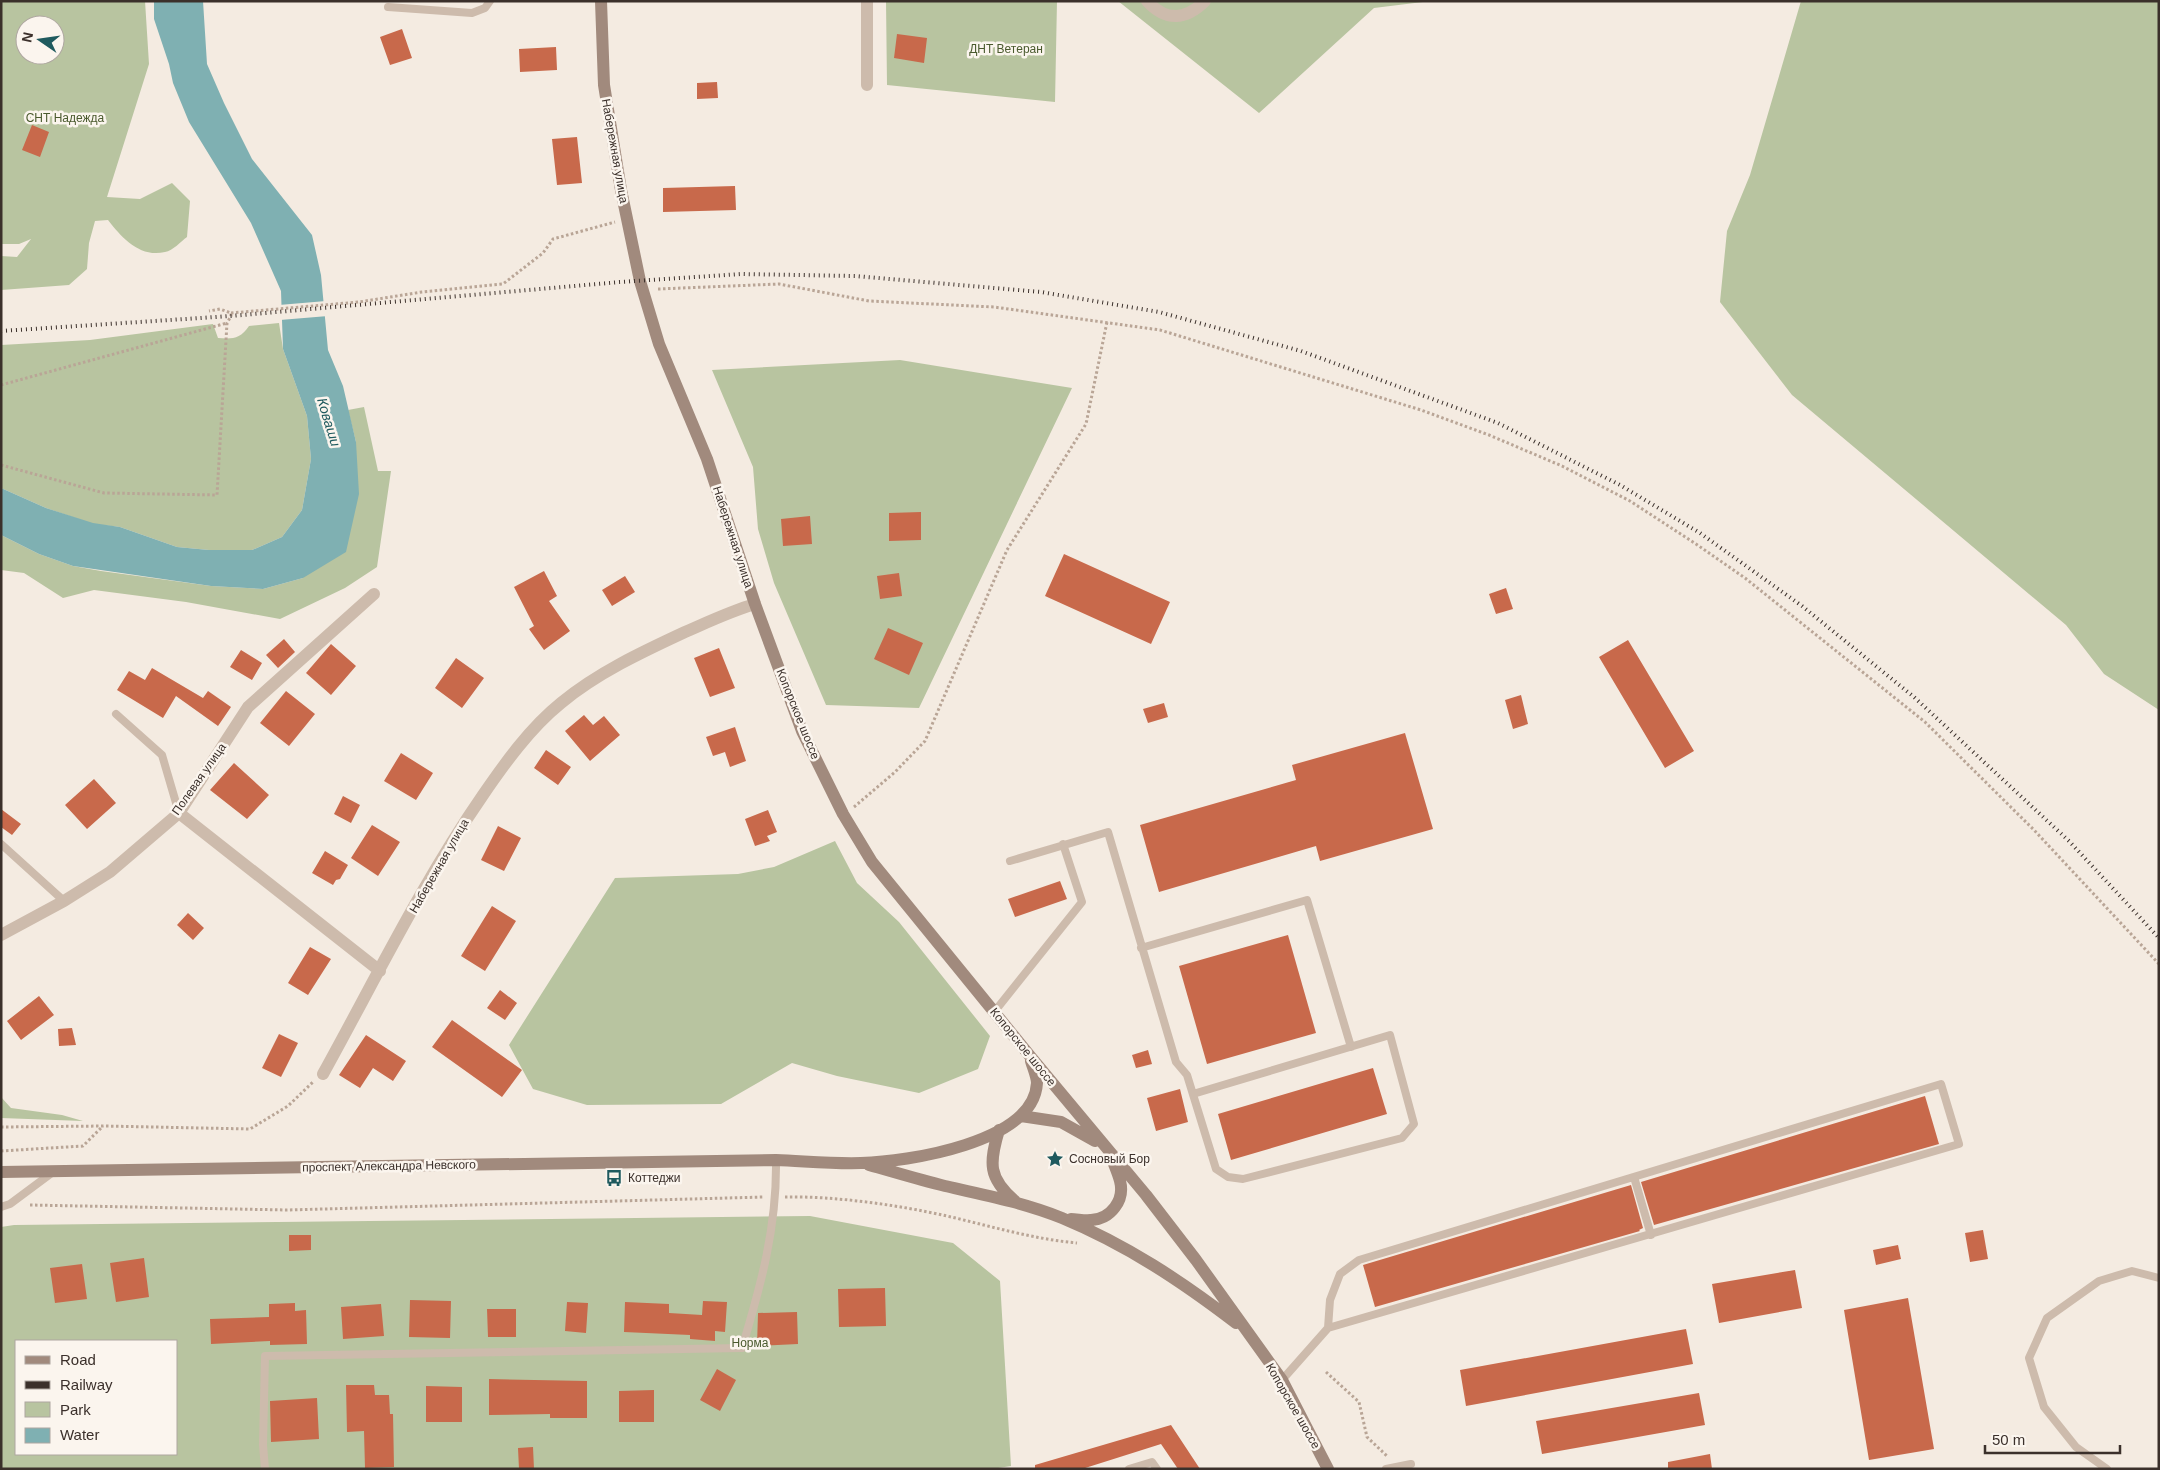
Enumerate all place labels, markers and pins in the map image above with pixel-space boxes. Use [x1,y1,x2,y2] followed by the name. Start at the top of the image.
[1045,1149,1065,1169] place icon: Сосновый Бор
[1069,1152,1150,1166] place label: Сосновый Бор
[604,1168,624,1188] bus stop icon: Коттеджи
[628,1171,680,1185] place label: Коттеджи

